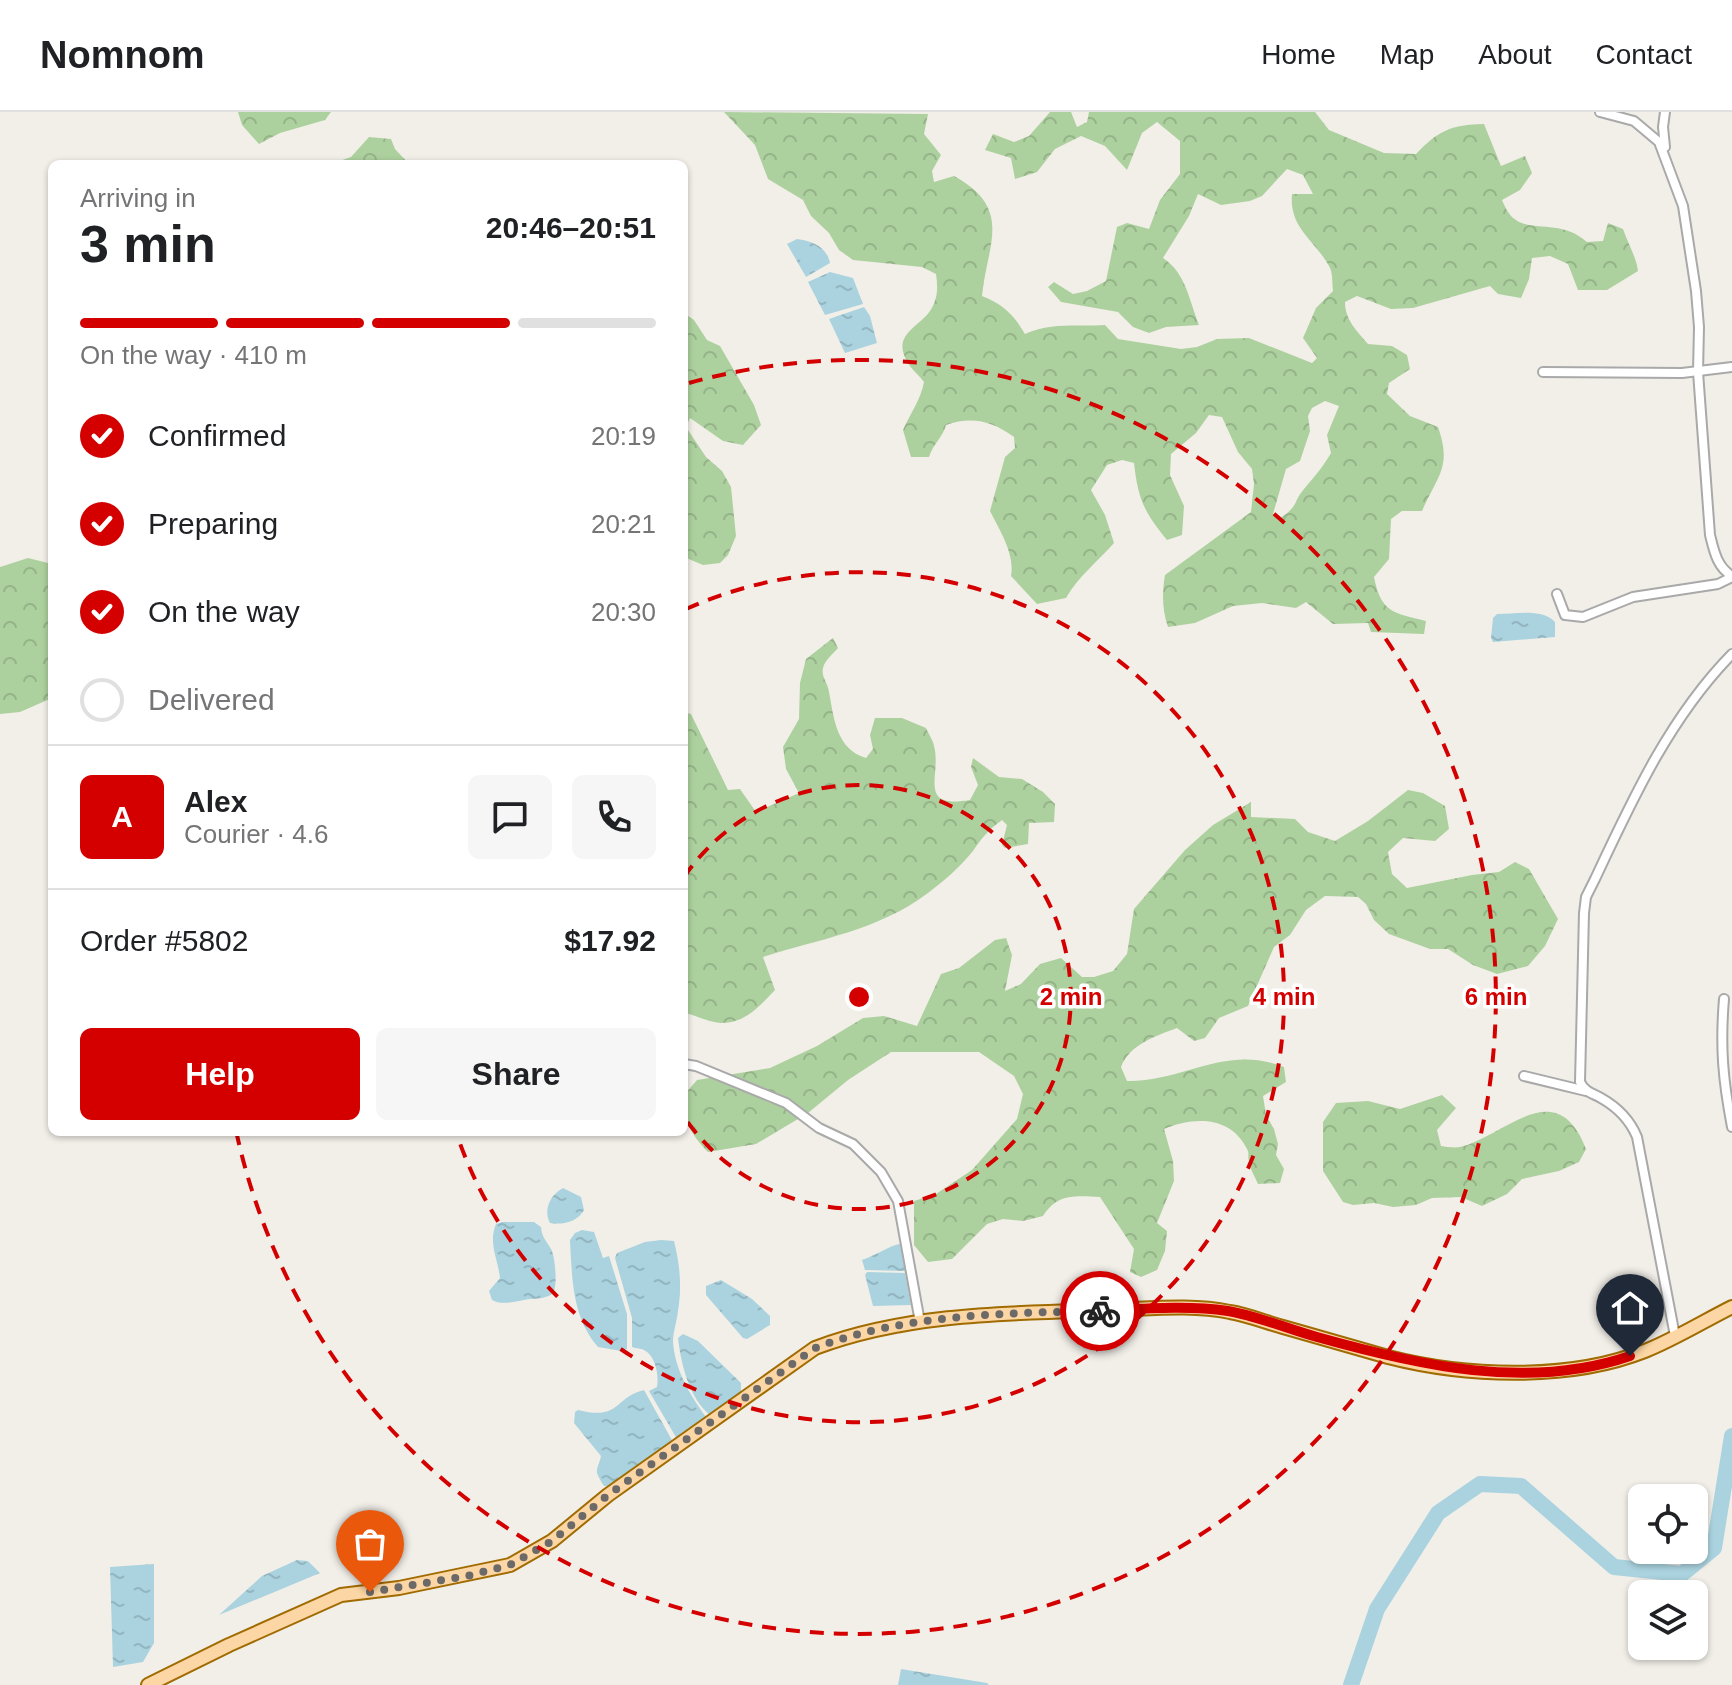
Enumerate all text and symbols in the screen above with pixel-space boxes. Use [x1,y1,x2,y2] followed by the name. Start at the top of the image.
[40,34,205,76] text: Nomnom
[1261,39,1336,70] text: Home
[1380,39,1434,70] text: Map
[1478,39,1552,70] text: About
[1596,39,1692,70] text: Contact
[80,183,196,213] text: Arriving in
[486,211,656,244] text: 20:46–20:51
[80,215,216,273] text: 3 min
[80,340,307,370] text: On the way · 410 m
[80,414,124,458] icon: check
[148,419,286,452] text: Confirmed
[591,421,656,451] text: 20:19
[80,502,124,546] icon: check
[148,507,278,540] text: Preparing
[591,509,656,539] text: 20:21
[80,590,124,634] icon: check
[148,595,300,628] text: On the way
[591,597,656,627] text: 20:30
[148,683,275,716] text: Delivered
[468,775,552,859] button: chat
[572,775,656,859] button: phone
[184,785,247,818] text: Alex
[111,800,133,833] text: A
[184,819,329,849] text: Courier · 4.6
[80,924,248,957] text: Order #5802
[564,924,656,957] text: $17.92
[845,983,873,1011] centre of rings
[1040,983,1102,1010] text: 2 min
[1253,983,1315,1010] text: 4 min
[1465,983,1527,1010] text: 6 min
[80,1028,360,1120] button: Help
[376,1028,656,1120] button: Share
[1060,1271,1140,1351] courier
[1596,1274,1664,1356] pin
[1608,1286,1652,1330] icon: home
[1078,1289,1122,1333] icon: bike
[1628,1484,1708,1660] map controls
[1628,1484,1708,1564] button: locate
[336,1510,404,1592] pin
[348,1522,392,1566] icon: bag
[1628,1580,1708,1660] button: layers

